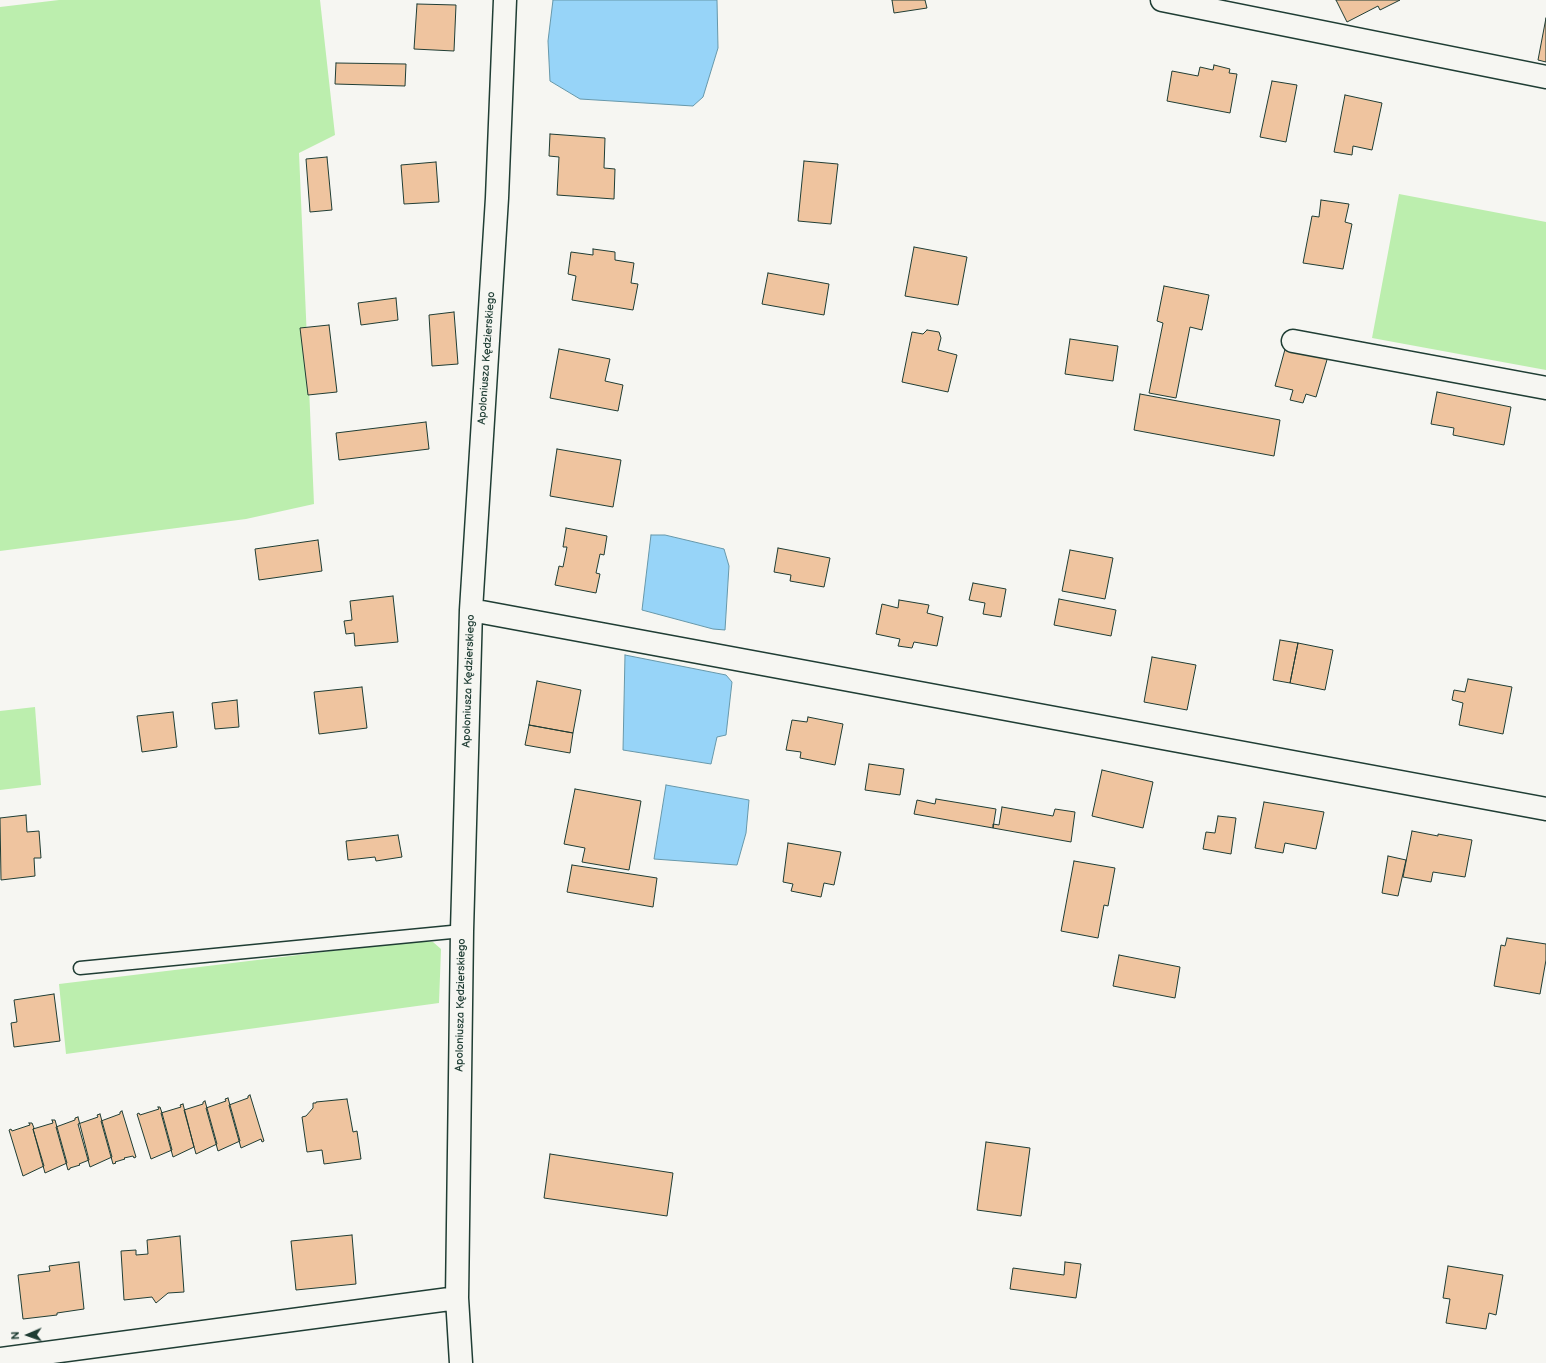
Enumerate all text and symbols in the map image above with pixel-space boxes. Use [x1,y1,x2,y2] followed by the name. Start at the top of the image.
[476,291,498,425] street label: Apoloniusza Kędzierskiego
[460,614,478,748] street label: Apoloniusza Kędzierskiego
[453,938,469,1072] street label: Apoloniusza Kędzierskiego
[8,1315,48,1355] north arrow
[9,1331,22,1340] text: N

